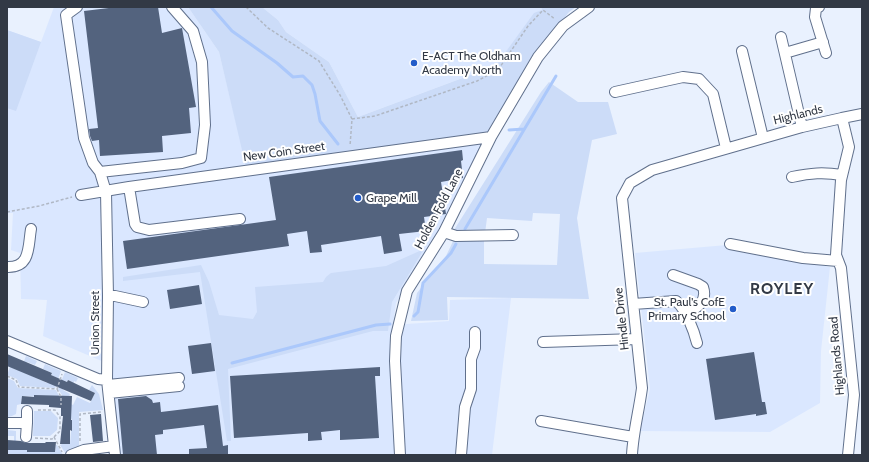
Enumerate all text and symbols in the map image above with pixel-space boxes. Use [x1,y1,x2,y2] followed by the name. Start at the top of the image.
[422,49,520,77] place label: E-ACT The Oldham Academy North
[409,58,419,68] marker: E-ACT The Oldham Academy North
[772,102,824,128] street label: Highlands
[242,139,326,165] street label: New Coin Street
[412,166,466,252] street label: Holden Fold Lane
[366,191,417,205] place label: Grape Mill
[353,193,363,203] marker: Grape Mill
[750,279,814,299] district label: ROYLEY
[612,287,632,351] street label: Hindle Drive
[88,291,102,355] street label: Union Street
[648,295,725,323] place label: St. Paul's CofE Primary School
[728,304,738,314] marker: St. Paul's CofE Primary School
[826,316,848,396] street label: Highlands Road

